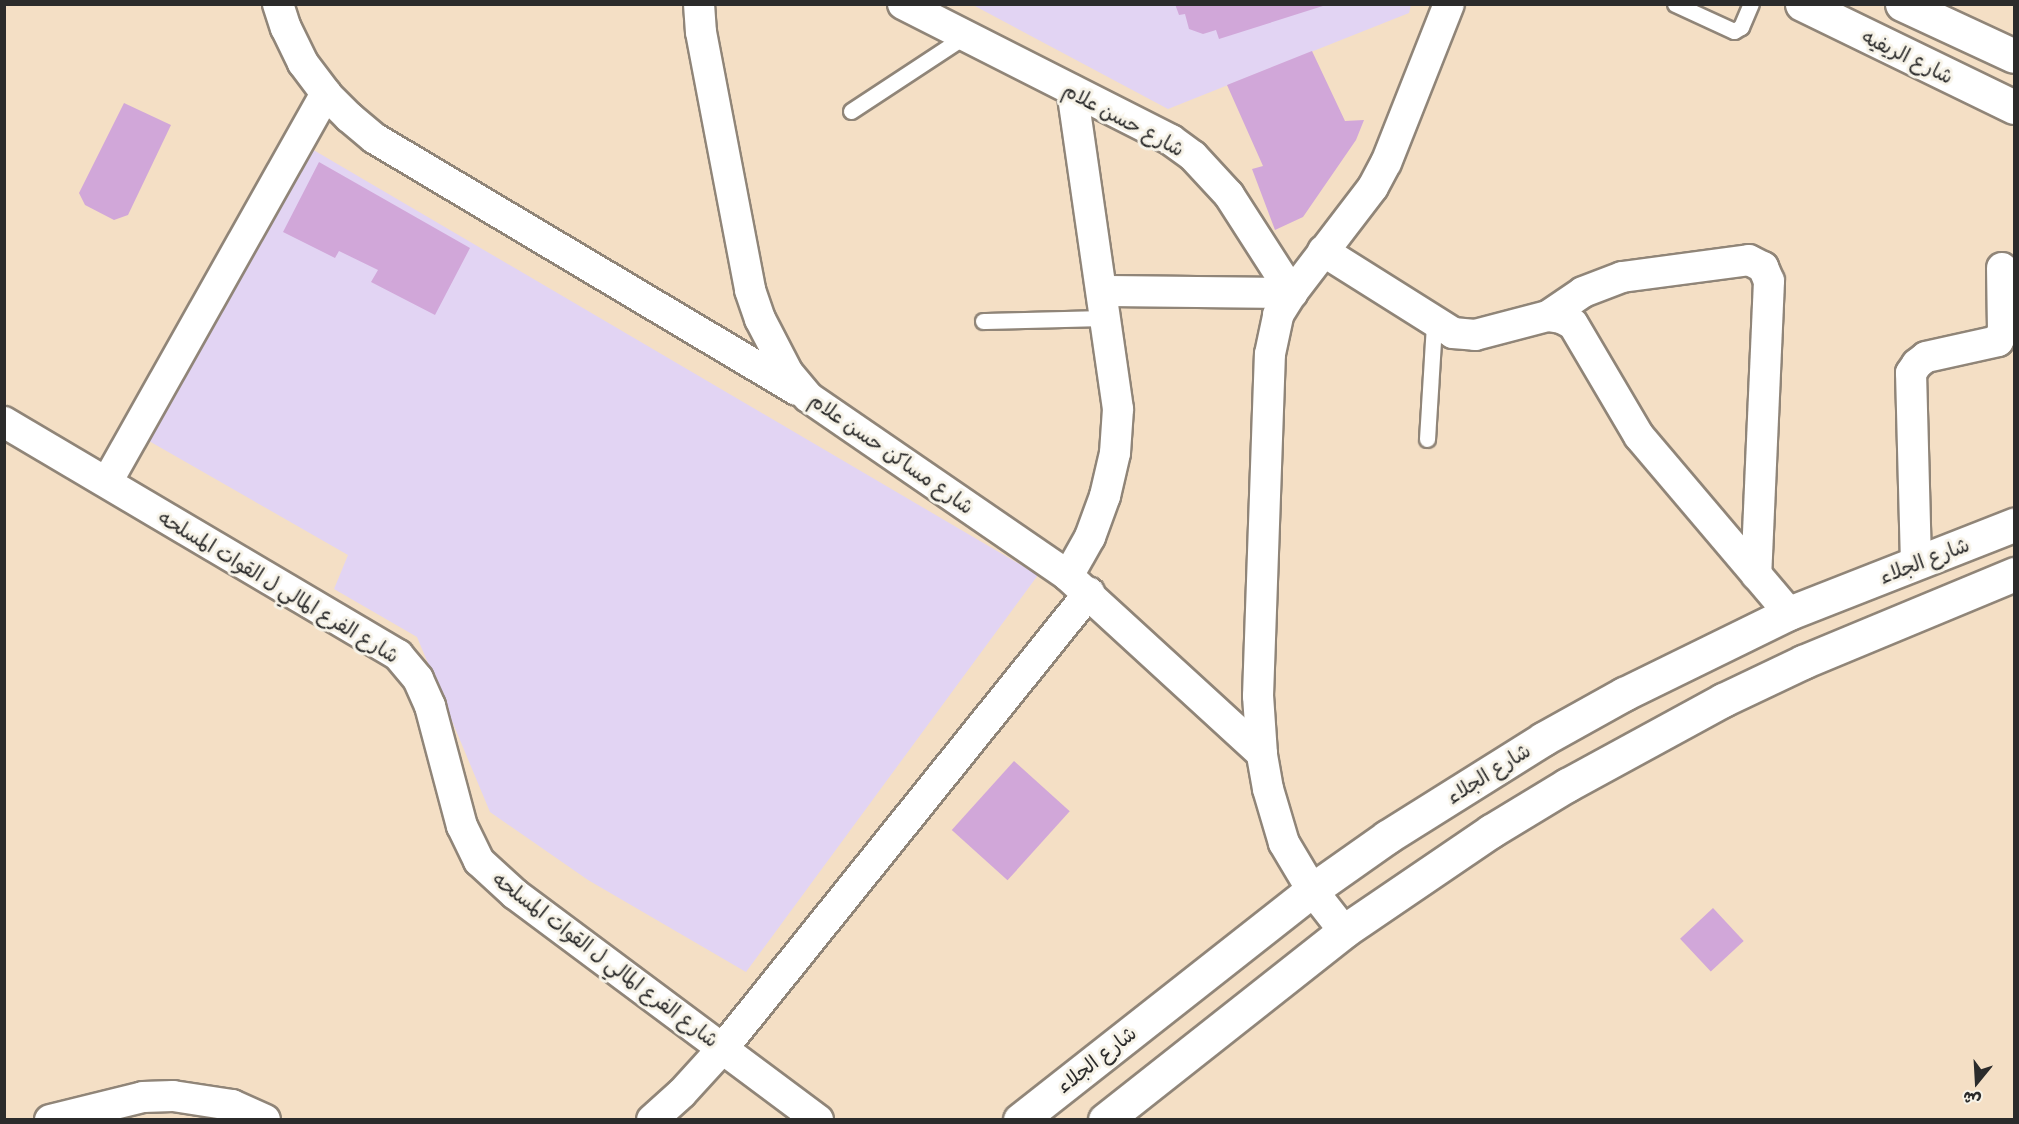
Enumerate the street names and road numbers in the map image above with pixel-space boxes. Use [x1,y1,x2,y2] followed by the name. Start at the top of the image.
[1859,24,1957,88] street label: شارع الريفيه
[1059,77,1189,161] street label: شارع حسن علام
[805,387,979,519] street label: شارع مساكن حسن علام
[154,505,404,667] street label: شارع الفرع المالي ل القوات المسلحه
[1875,532,1973,588] street label: شارع الجلاء
[1441,738,1535,808] street label: شارع الجلاء
[488,866,724,1052] street label: شارع الفرع المالي ل القوات المسلحه
[1051,1020,1141,1098] street label: شارع الجلاء

